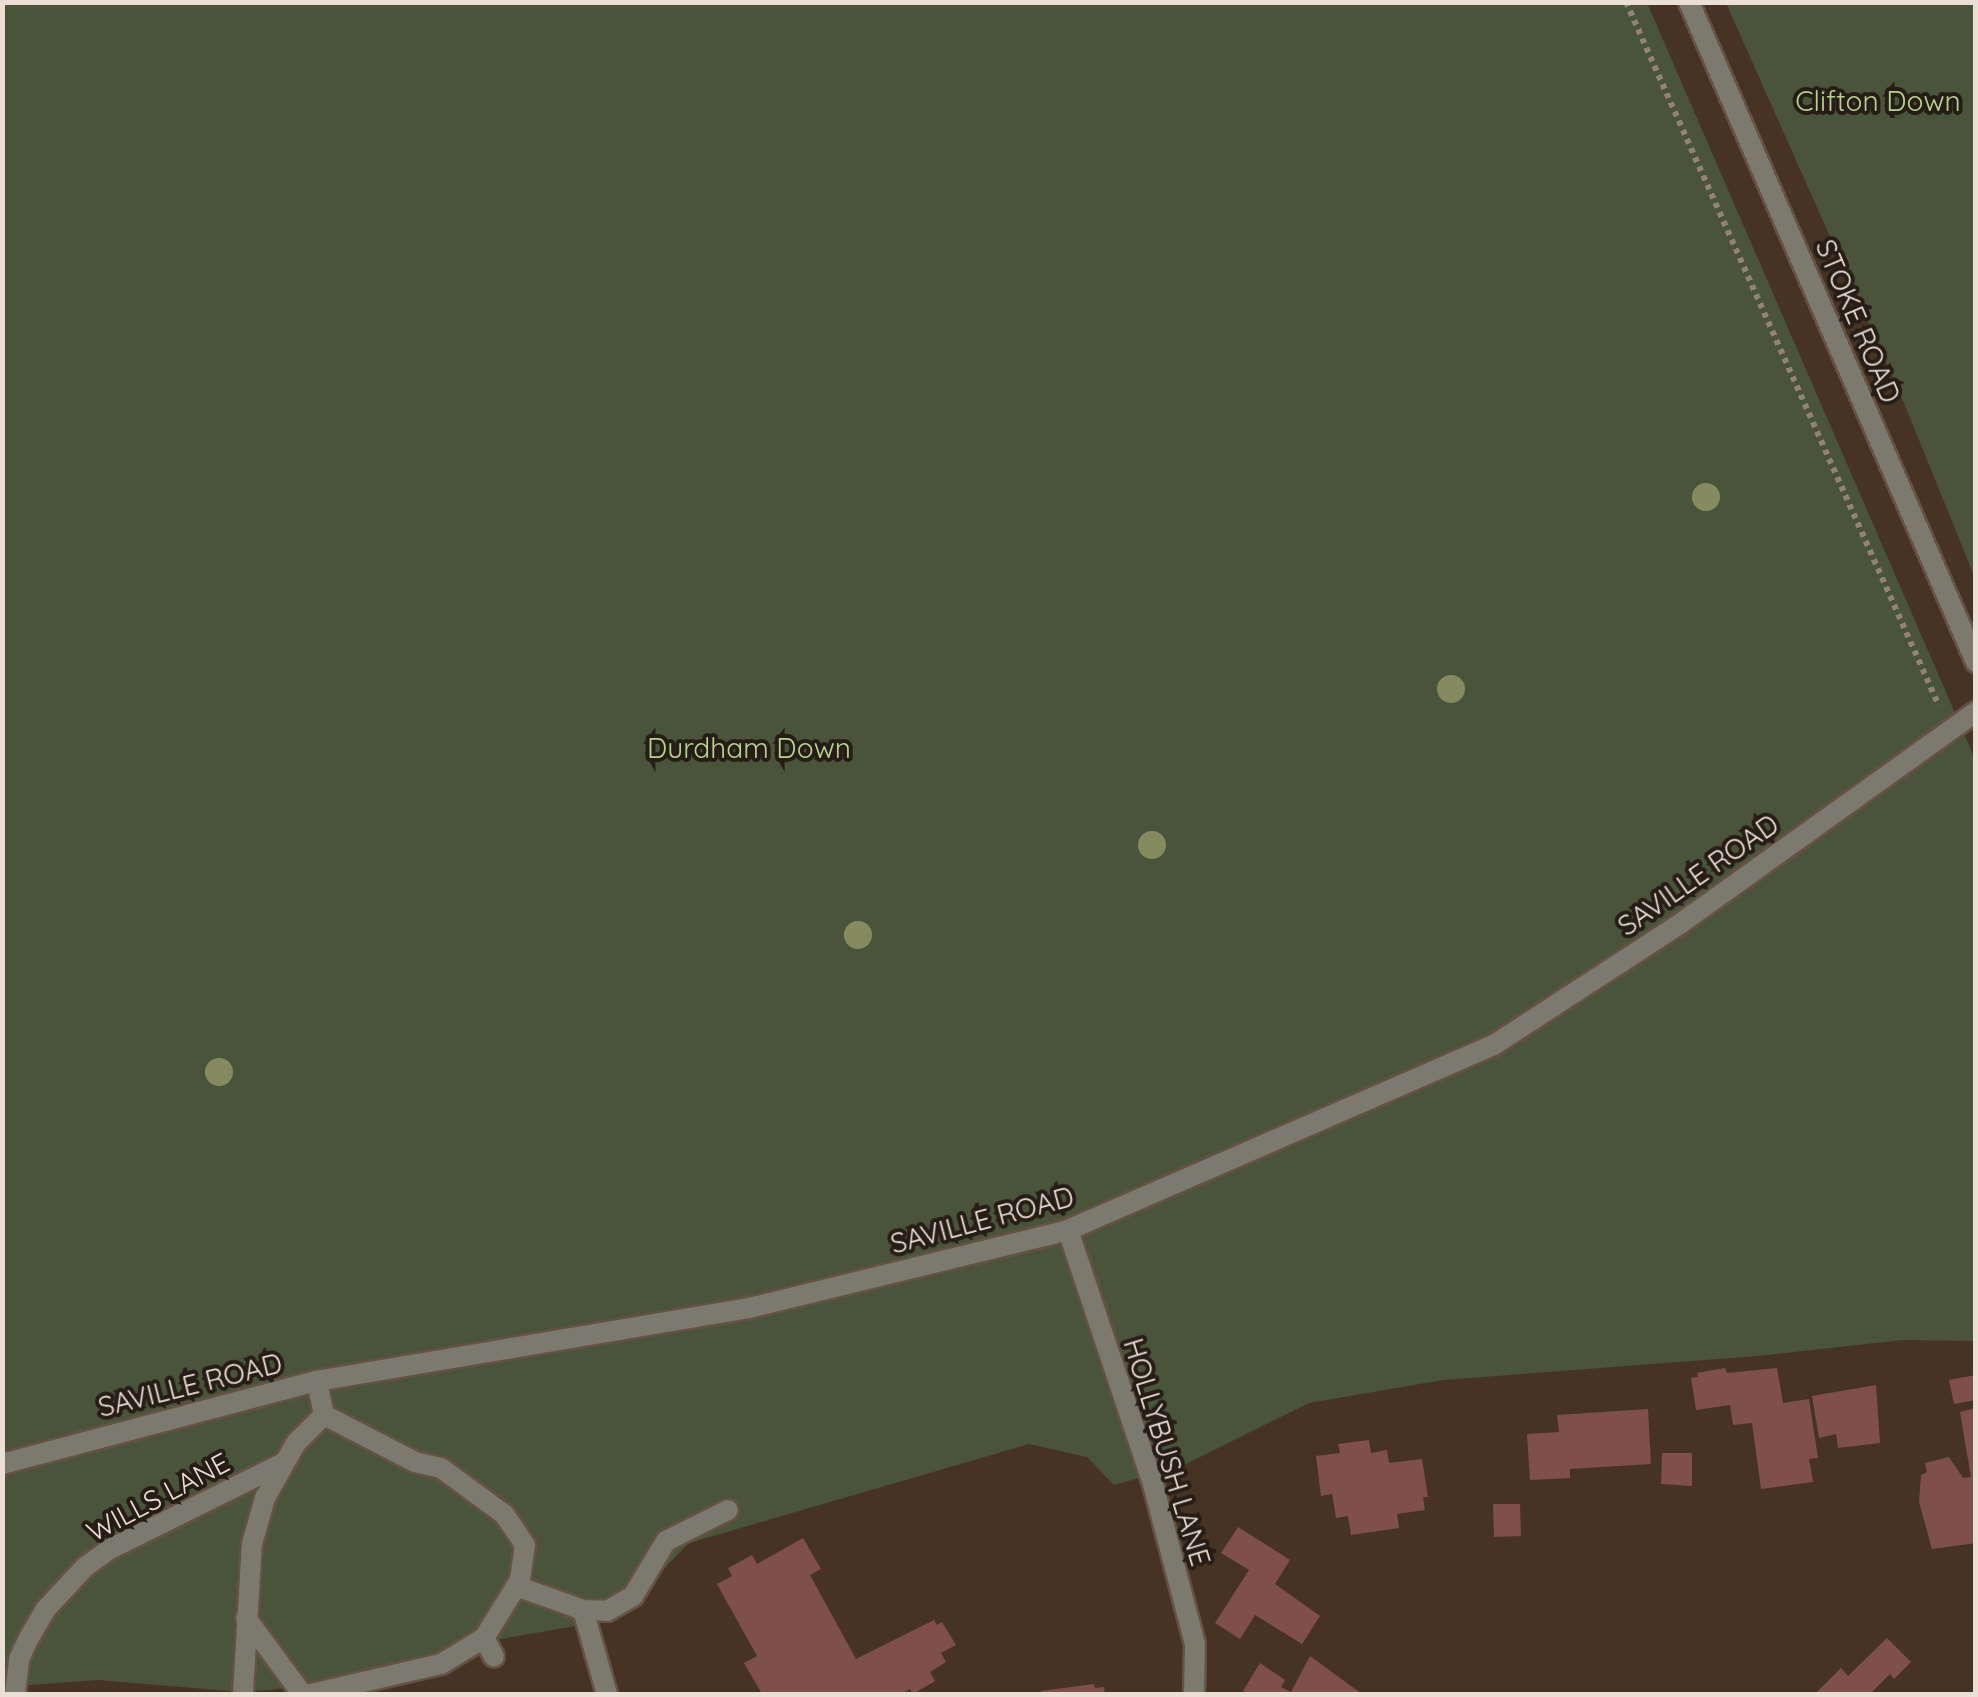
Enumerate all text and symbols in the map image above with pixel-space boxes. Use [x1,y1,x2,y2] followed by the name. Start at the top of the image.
[1795,84,1961,118] park label: Clifton Down
[1809,234,1907,408] street label: STOKE ROAD
[647,731,851,765] park label: Durdham Down
[1611,807,1785,943] street label: SAVILLE ROAD
[887,1179,1077,1261] street label: SAVILLE ROAD
[1116,1334,1218,1570] street label: HOLLYBUSH LANE
[95,1346,285,1424] street label: SAVILLE ROAD
[81,1445,235,1549] street label: WILLS LANE

